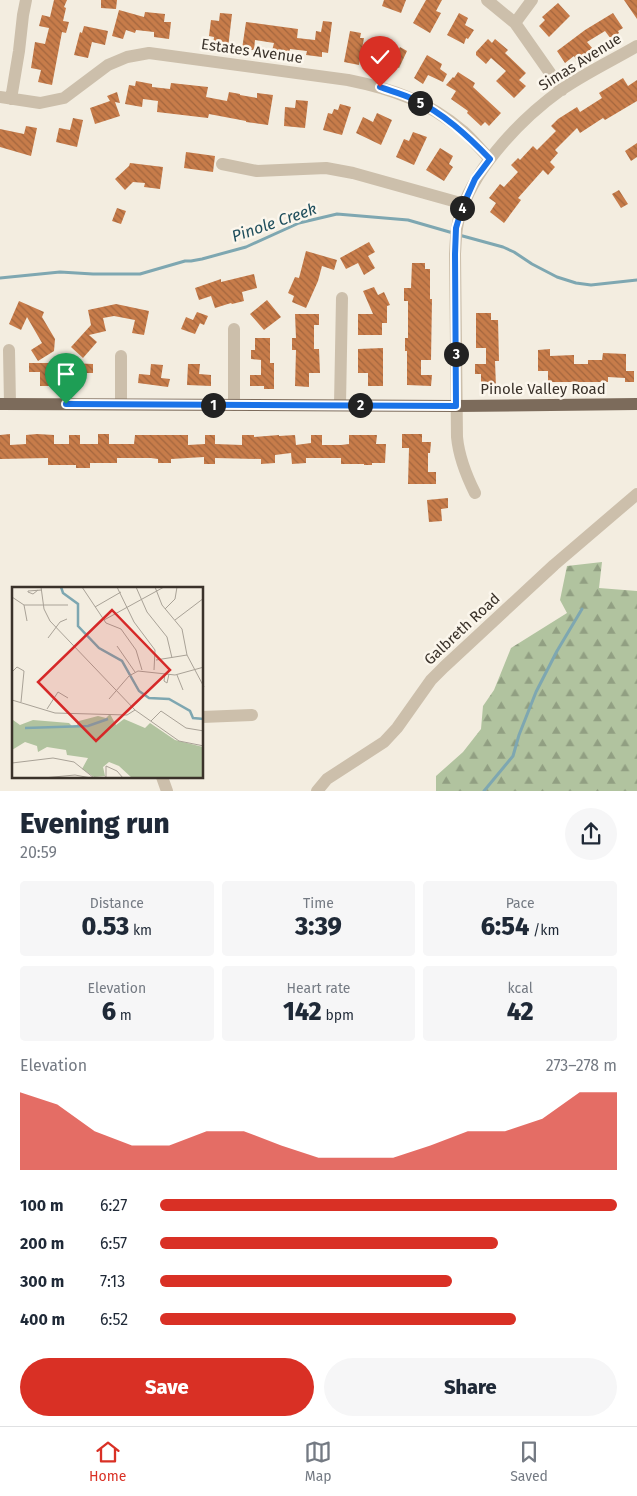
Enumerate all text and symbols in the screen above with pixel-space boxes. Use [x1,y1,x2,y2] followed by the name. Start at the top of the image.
[535,29,625,95] street label: Simas Avenue
[200,35,304,67] street label: Estates Avenue
[359,36,401,87] pin
[366,43,394,71] icon: check
[408,90,432,116] pin: 5
[417,95,424,112] text: 5
[450,196,474,220] pin: 4
[229,199,319,246] water label: Pinole Creek
[459,200,466,217] text: 4
[444,342,468,366] pin: 3
[453,346,460,363] text: 3
[45,353,87,404] pin
[52,360,80,388] icon: arrive
[480,380,606,398] street label: Pinole Valley Road
[200,392,226,418] pin: 1
[348,392,372,418] pin: 2
[210,397,217,414] text: 1
[357,397,364,414] text: 2
[12,587,204,778] inset map
[420,589,504,669] street label: Galbreth Road
[20,807,170,840] text: Evening run
[565,808,617,860] button: share
[20,843,57,862] text: 20:59
[90,895,144,912] text: Distance
[303,895,334,912] text: Time
[506,895,535,912] text: Pace
[82,912,129,942] text: 0.53
[295,912,342,942] text: 3:39
[481,912,529,942] text: 6:54
[129,922,152,939] text: km
[529,922,560,939] text: /km
[87,980,146,997] text: Elevation
[287,980,350,997] text: Heart rate
[508,980,533,997] text: kcal
[102,997,116,1027] text: 6
[283,997,322,1027] text: 142
[507,997,534,1027] text: 42
[116,1007,132,1024] text: m
[322,1007,354,1024] text: bpm
[20,1056,87,1075] text: Elevation
[546,1056,617,1075] text: 273–278 m
[20,1196,63,1215] text: 100 m
[100,1196,127,1215] text: 6:27
[20,1234,64,1253] text: 200 m
[100,1234,127,1253] text: 6:57
[20,1272,64,1291] text: 300 m
[100,1272,125,1291] text: 7:13
[20,1310,65,1329] text: 400 m
[100,1310,128,1329] text: 6:52
[20,1358,314,1416] button: Save
[324,1358,617,1416] button: Share
[89,1438,126,1485] tab: Home
[304,1438,332,1485] tab: Map
[510,1438,548,1485] tab: Saved

